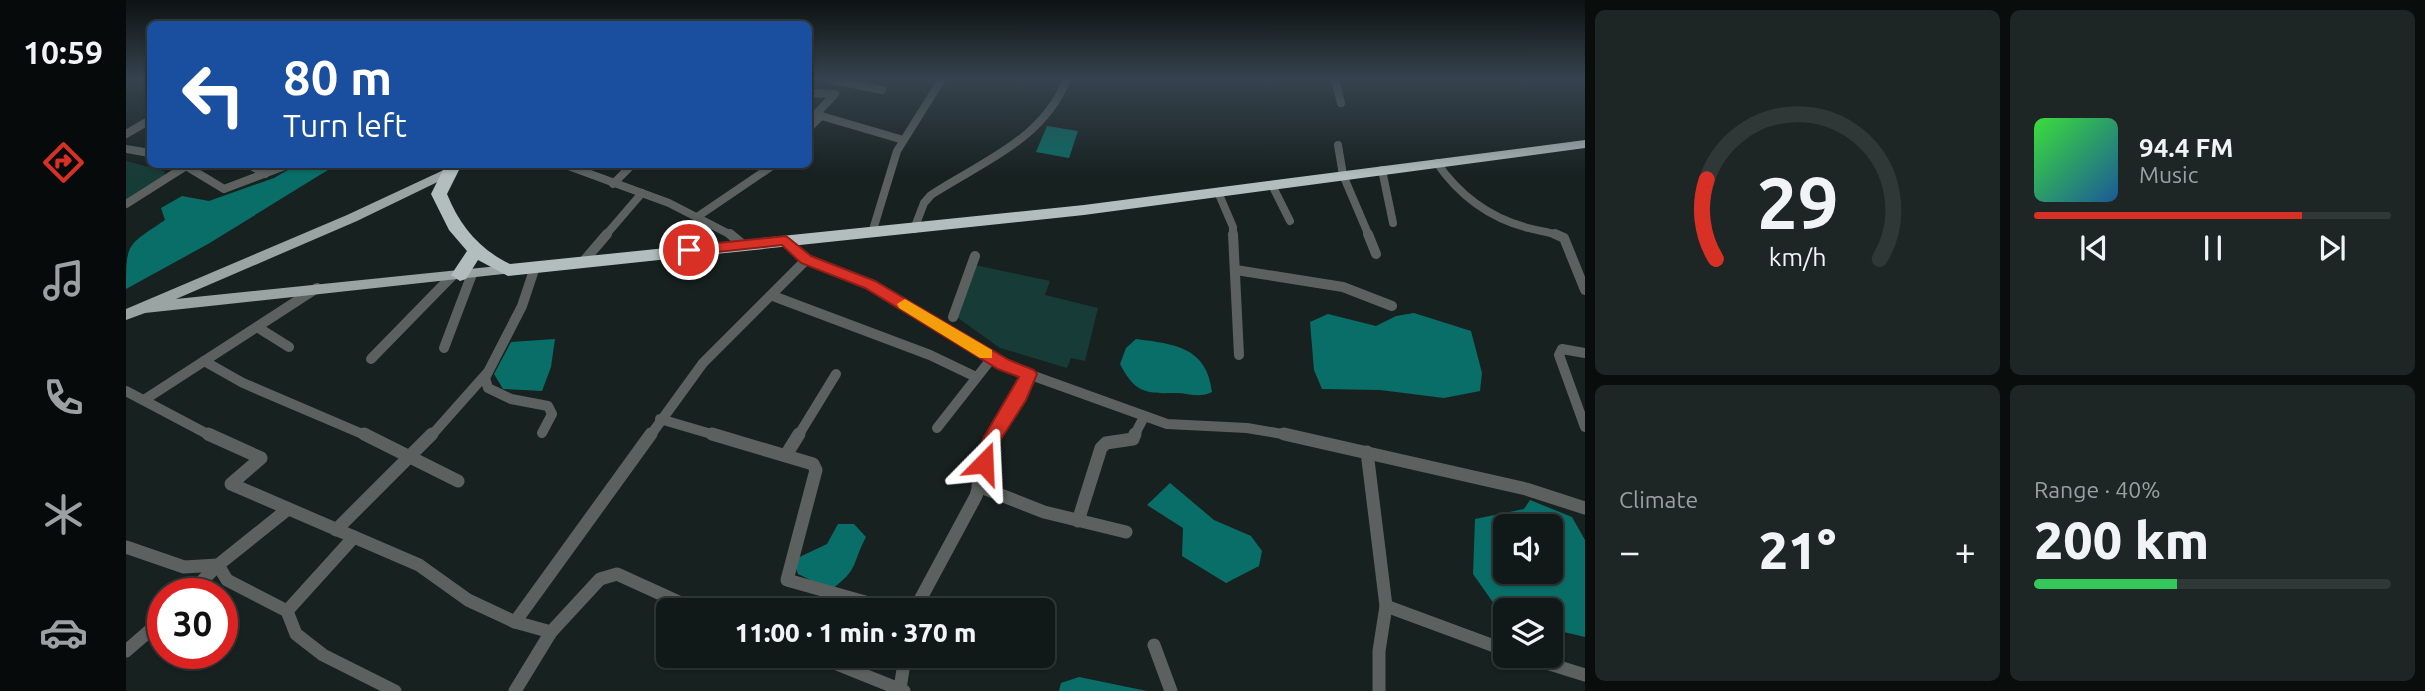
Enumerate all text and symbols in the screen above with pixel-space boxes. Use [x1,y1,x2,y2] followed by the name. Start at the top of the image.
[23,34,103,70] text: 10:59
[168,49,259,140] icon: left
[283,49,392,104] text: 80 m
[283,107,407,143] text: Turn left
[2139,133,2233,162] text: 94.4 FM
[39,138,88,187] icon: directions
[1756,161,1839,243] text: 29
[2139,162,2198,187] text: Music
[659,220,719,280] pin
[2075,229,2113,267] icon: previous
[2194,229,2232,267] icon: pause
[2313,229,2351,267] icon: next
[670,231,708,269] icon: arrive
[1769,243,1826,271] text: km/h
[39,256,88,305] icon: music
[39,373,88,422] icon: phone
[947,426,1021,500] position arrow
[2034,477,2161,502] text: Range · 40%
[1619,487,1698,512] text: Climate
[39,490,88,539] icon: climate
[2034,511,2209,569] text: 200 km
[1493,514,1563,668] map controls
[1493,514,1563,584] button: sound
[1759,521,1836,579] text: 21°
[1619,530,1640,572] text: −
[1955,530,1976,572] text: +
[147,578,238,669] speed limit sign: 30
[1493,598,1563,668] button: layers
[39,608,88,657] icon: car
[735,618,976,647] text: 11:00 · 1 min · 370 m

